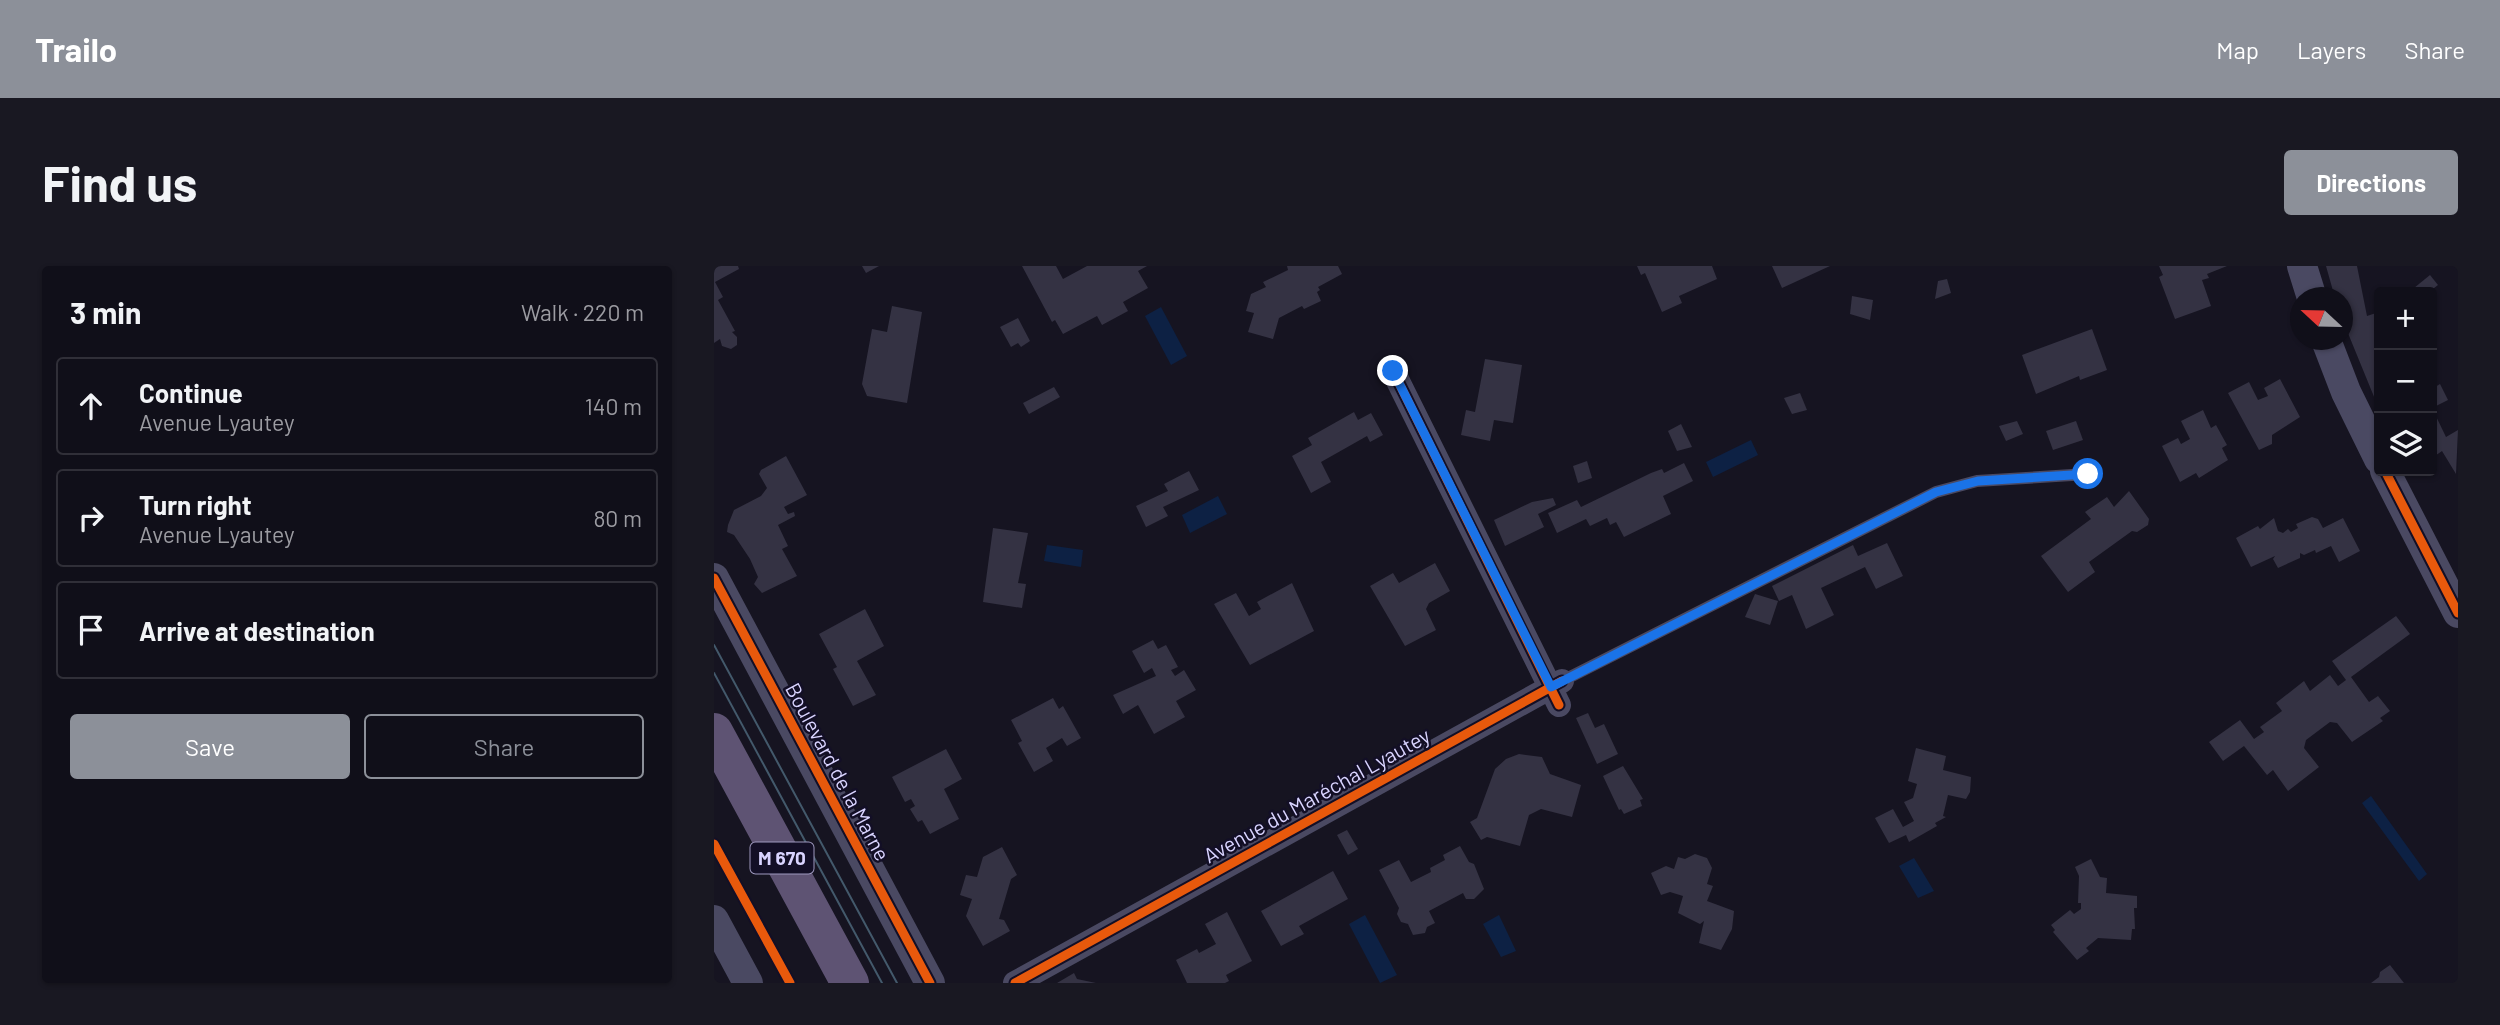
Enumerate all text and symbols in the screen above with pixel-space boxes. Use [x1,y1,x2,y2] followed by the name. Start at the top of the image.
[35,29,117,69] text: Trailo
[2216,35,2259,64] text: Map
[2297,35,2366,64] text: Layers
[2404,35,2465,64] text: Share
[2284,150,2458,215] button: Directions
[42,153,197,212] text: Find us
[2290,287,2353,350] north arrow
[2374,287,2437,476] map controls
[2374,287,2437,350] button: +
[70,294,141,330] text: 3 min
[521,298,644,326] text: Walk · 220 m
[2374,350,2437,413] button: −
[1377,355,1408,386] route end
[139,377,243,408] text: Continue
[72,387,110,425] icon: ahead
[585,392,642,420] text: 140 m
[139,408,295,436] text: Avenue Lyautey
[2374,413,2437,476] button: layers
[2072,458,2103,489] route start
[139,489,252,520] text: Turn right
[72,499,110,537] icon: right
[593,504,642,532] text: 80 m
[139,520,295,548] text: Avenue Lyautey
[72,611,110,649] icon: arrive
[139,615,375,646] text: Arrive at destination
[781,678,896,864] street label: Boulevard de la Marne
[70,714,350,779] button: Save
[364,714,644,779] button: Share
[1199,722,1434,868] street label: Avenue du Maréchal Lyautey
[750,842,814,874] road number: M 670

